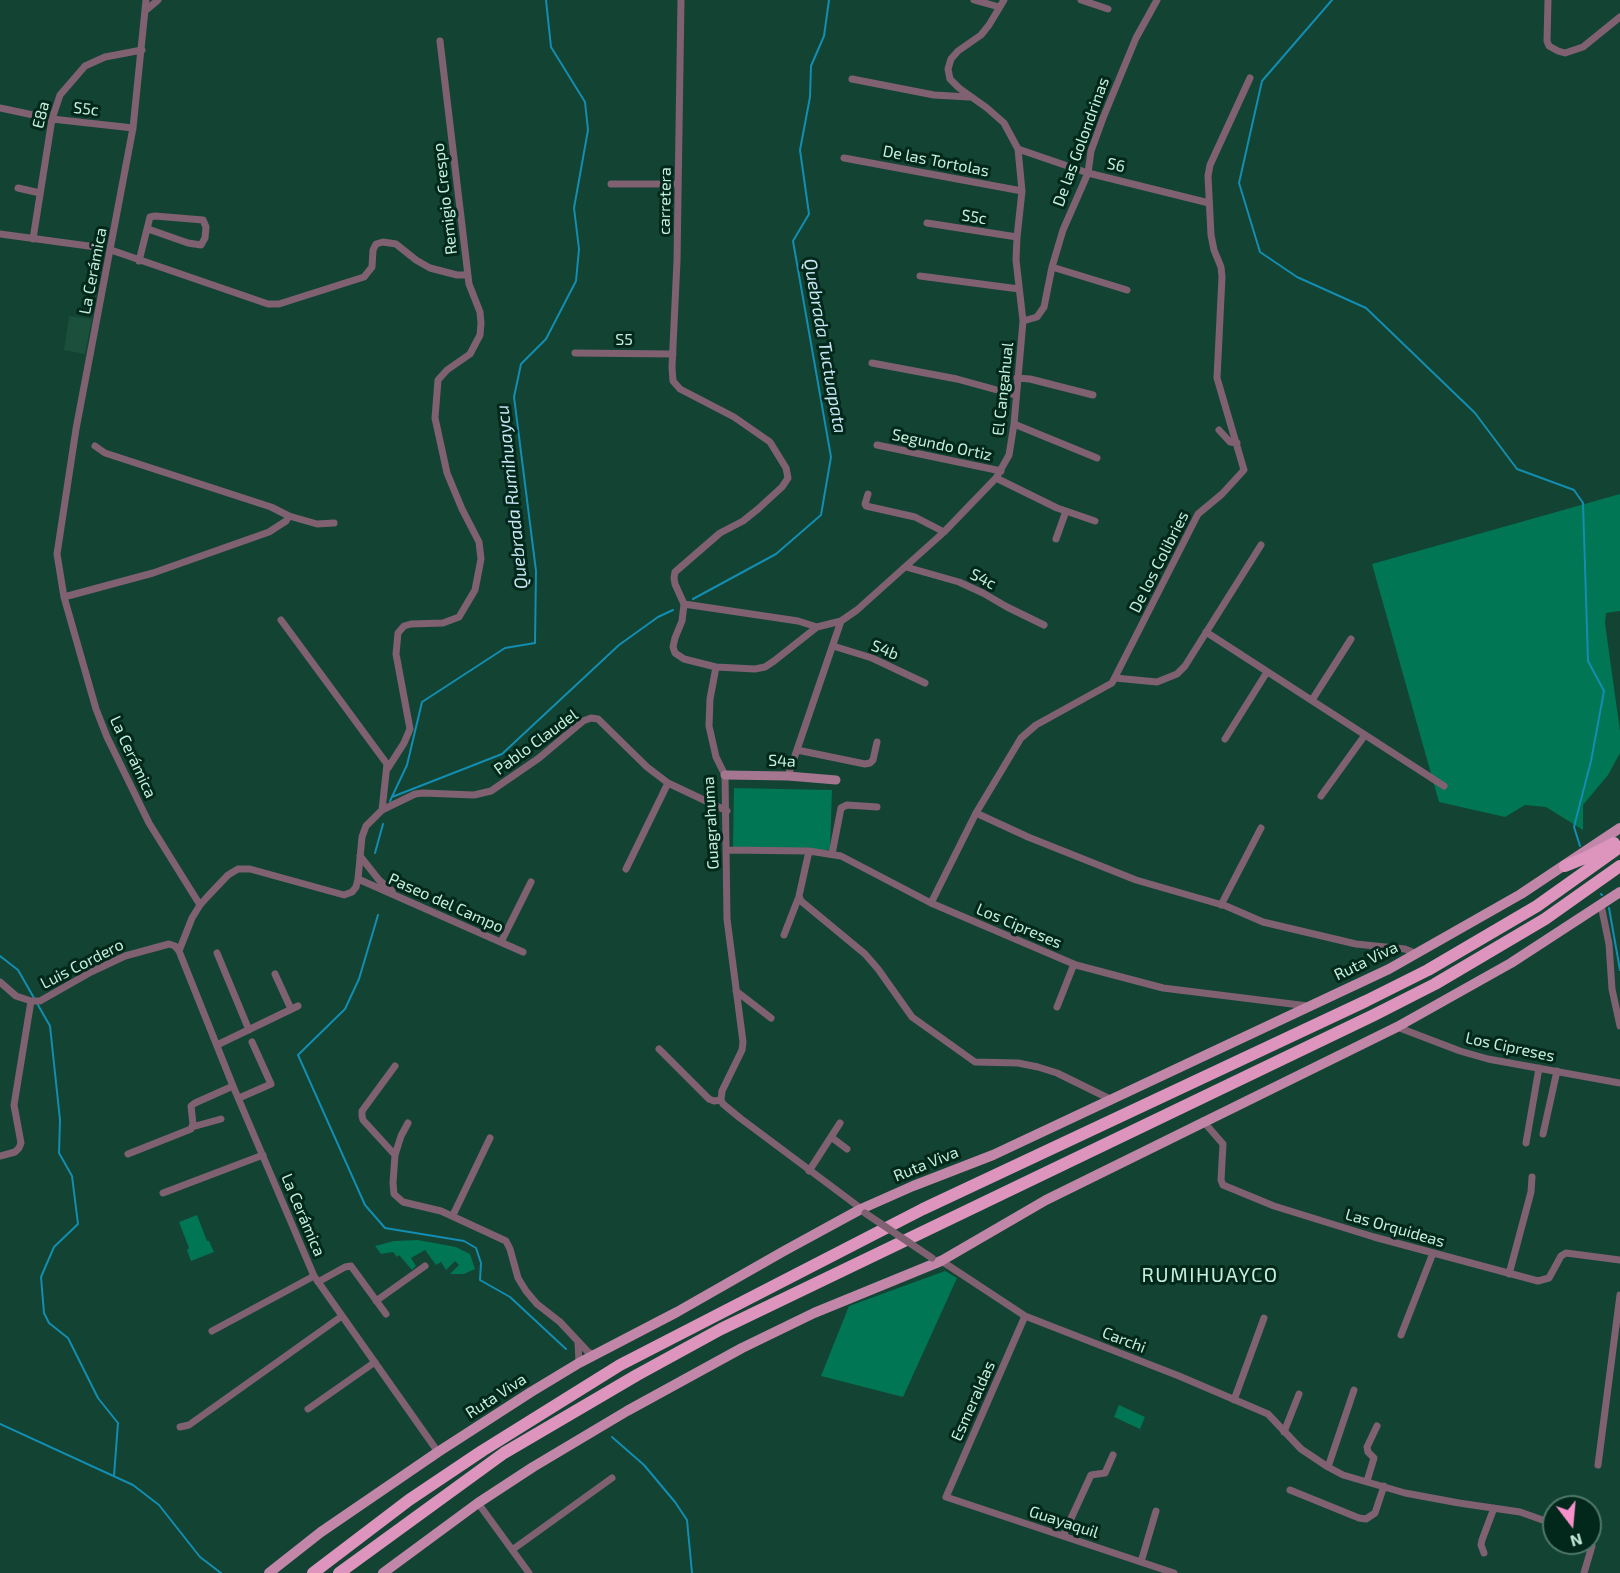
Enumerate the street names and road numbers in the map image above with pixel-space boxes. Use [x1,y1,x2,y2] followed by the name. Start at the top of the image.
[1049,75,1113,209] street label: De las Golondrinas
[72,98,100,120] street label: S5c
[28,99,54,131] street label: E8a
[881,141,991,181] street label: De las Tortolas
[429,142,461,256] street label: Remigio Crespo
[1105,154,1127,176] street label: S6
[655,167,675,235] street label: carretera
[960,206,988,228] street label: S5c
[75,226,111,316] street label: La Cerámica
[615,330,633,350] street label: S5
[989,341,1017,437] street label: El Cangahual
[890,425,994,465] street label: Segundo Ortiz
[1125,508,1193,616] street label: De los Colibries
[967,564,999,594] street label: S4c
[868,636,902,664] street label: S4b
[490,705,582,779] street label: Pablo Claudel
[106,713,160,801] street label: La Cerámica
[768,751,796,771] street label: S4a
[699,776,723,870] street label: Guagrahuma
[385,869,507,937] street label: Paseo del Campo
[973,899,1065,953] street label: Los Cipreses
[37,935,127,993] street label: Luis Cordero
[1331,937,1401,985] street label: Ruta Viva
[1464,1028,1556,1066] street label: Los Cipreses
[891,1142,961,1186] street label: Ruta Viva
[277,1171,329,1259] street label: La Cerámica
[1343,1205,1447,1251] street label: Las Orquideas
[1099,1323,1149,1357] street label: Carchi
[947,1358,999,1444] street label: Esmeraldas
[462,1369,530,1423] street label: Ruta Viva
[1027,1502,1101,1542] street label: Guayaquil

